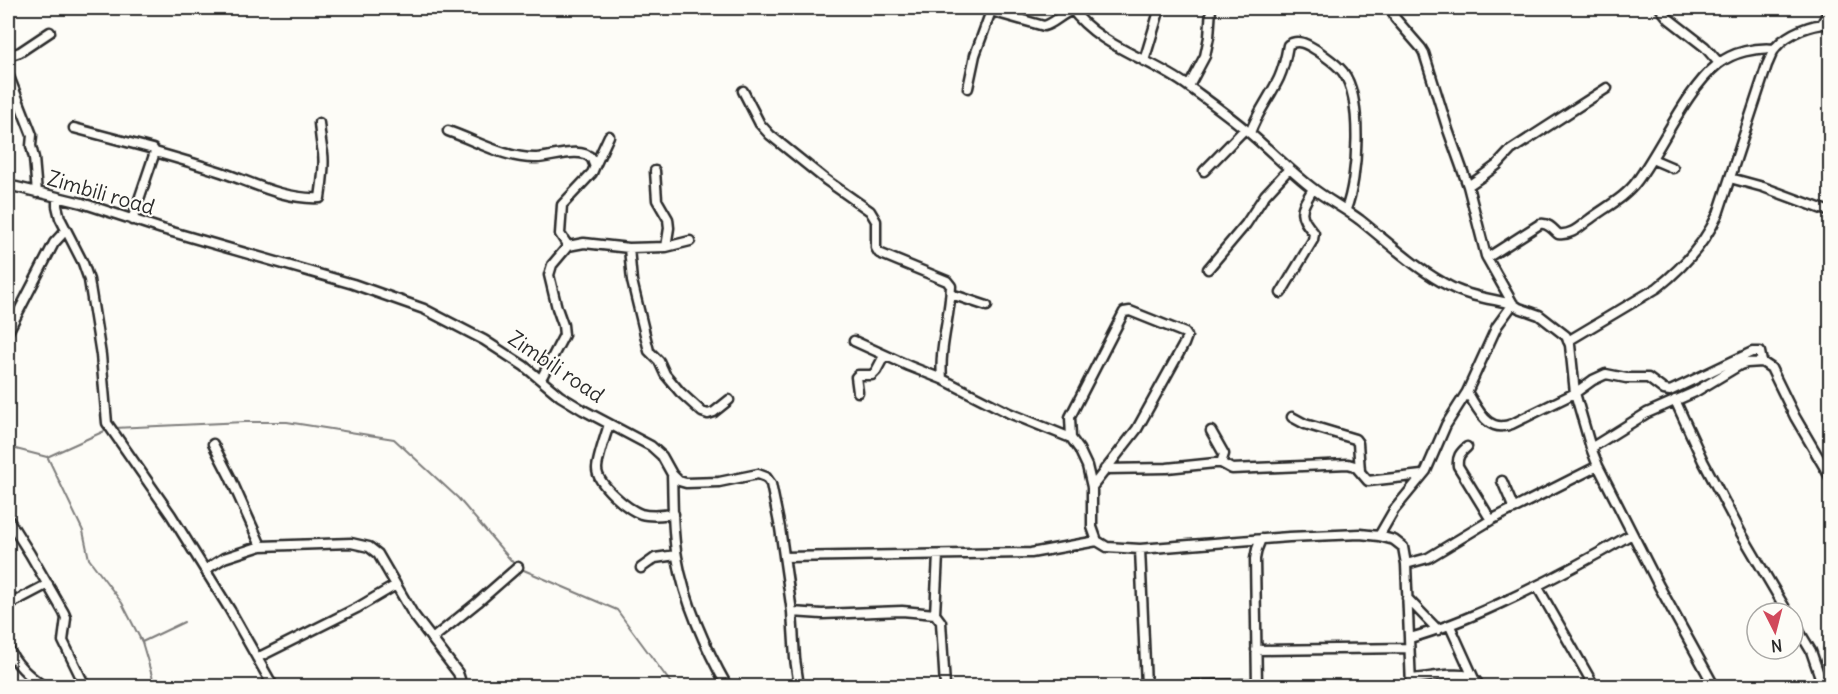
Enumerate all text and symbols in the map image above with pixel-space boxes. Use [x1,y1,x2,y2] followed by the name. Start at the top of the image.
[44,164,158,221] street label: Zimbili road
[503,325,610,409] street label: Zimbili road
[1745,601,1805,661] north arrow
[1770,635,1783,656] text: N

